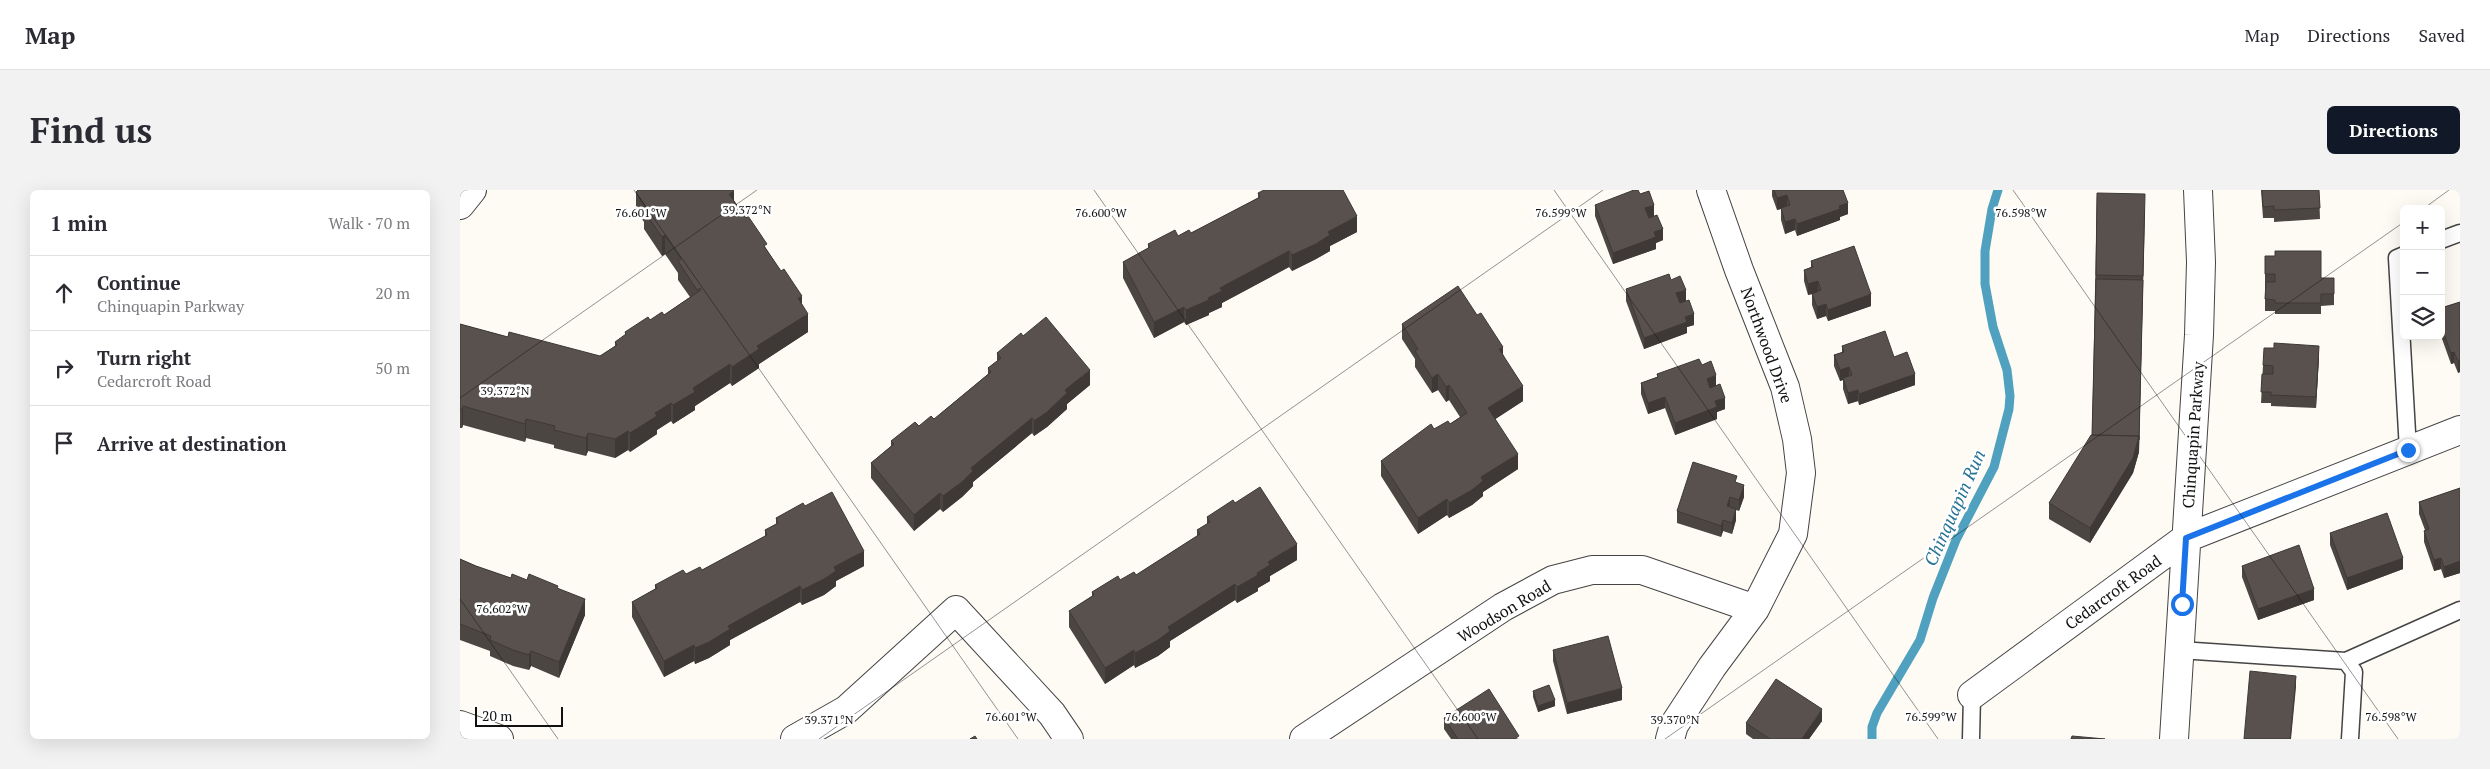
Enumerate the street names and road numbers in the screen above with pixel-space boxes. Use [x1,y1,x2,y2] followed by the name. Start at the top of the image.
[1736,284,1798,406] street label: Northwood Drive
[2177,360,2209,509] street label: Chinquapin Parkway
[2060,549,2166,635] street label: Cedarcroft Road
[1453,574,1555,648] street label: Woodson Road

